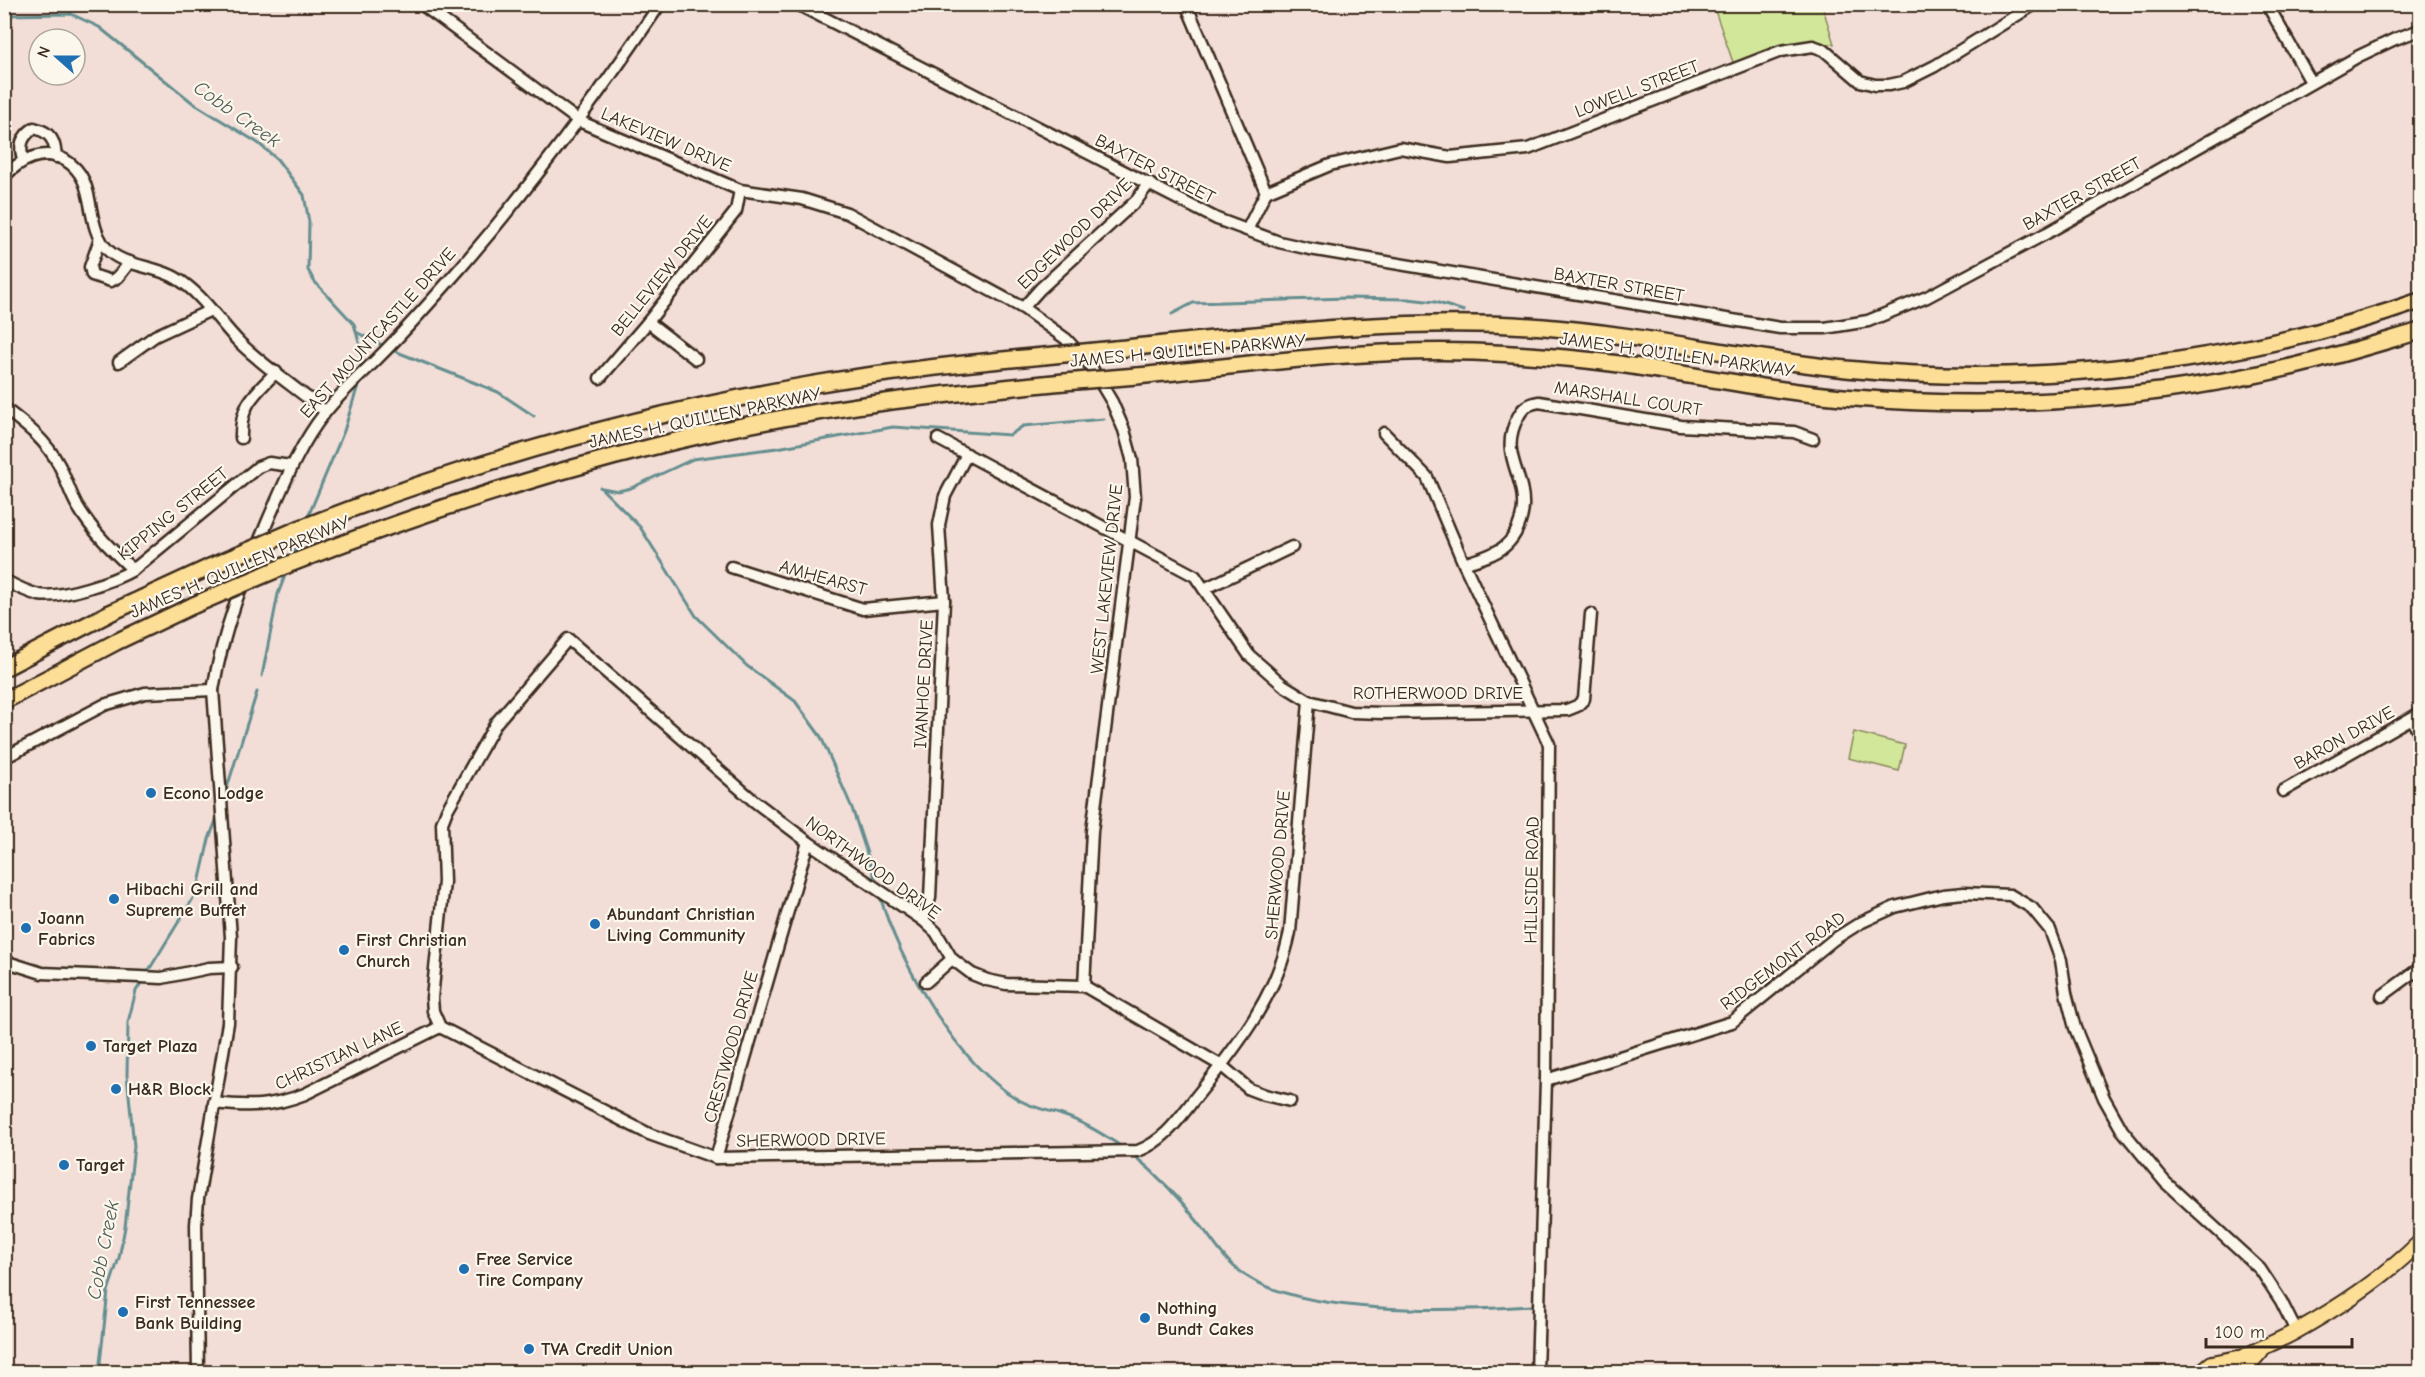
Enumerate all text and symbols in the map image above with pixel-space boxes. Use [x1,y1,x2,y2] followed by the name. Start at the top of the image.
[27,27,87,87] north arrow
[34,44,54,60] text: N
[1572,55,1703,122] street label: LOWELL STREET
[189,76,285,152] water label: Cobb Creek
[598,103,734,177] street label: LAKEVIEW DRIVE
[1091,130,1219,209] street label: BAXTER STREET
[2019,153,2145,235] street label: BAXTER STREET
[1013,174,1137,294] street label: EDGEWOOD DRIVE
[607,211,717,341] street label: BELLEVIEW DRIVE
[296,243,460,423] street label: EAST MOUNTCASTLE DRIVE
[1552,263,1686,307] street label: BAXTER STREET
[1558,328,1796,382] street label: JAMES H. QUILLEN PARKWAY
[1069,330,1307,372] street label: JAMES H. QUILLEN PARKWAY
[1553,377,1704,421] street label: MARSHALL COURT
[587,383,823,453] street label: JAMES H. QUILLEN PARKWAY
[113,463,233,565] street label: KIPPING STREET
[1087,483,1127,675] street label: WEST LAKEVIEW DRIVE
[127,511,353,623] street label: JAMES H. QUILLEN PARKWAY
[777,556,870,601] street label: AMHEARST
[910,619,938,749] street label: IVANHOE DRIVE
[1353,683,1523,704] street label: ROTHERWOOD DRIVE
[2290,702,2398,774] street label: BARON DRIVE
[163,783,264,804] place label: Econo Lodge
[144,786,158,800] marker: Econo Lodge
[1261,789,1295,940] street label: SHERWOOD DRIVE
[801,812,945,924] street label: NORTHWOOD DRIVE
[1520,816,1544,944] street label: HILLSIDE ROAD
[126,879,258,921] place label: Hibachi Grill and Supreme Buffet
[107,892,121,906] marker: Hibachi Grill and Supreme Buffet
[607,904,755,946] place label: Abundant Christian Living Community
[1716,907,1850,1015] street label: RIDGEMONT ROAD
[38,908,95,950] place label: Joann Fabrics
[588,917,602,931] marker: Abundant Christian Living Community
[19,921,33,935] marker: Joann Fabrics
[356,930,467,972] place label: First Christian Church
[337,943,351,957] marker: First Christian Church
[699,969,763,1125] street label: CRESTWOOD DRIVE
[272,1017,406,1095] street label: CHRISTIAN LANE
[103,1036,198,1057] place label: Target Plaza
[84,1039,98,1053] marker: Target Plaza
[128,1079,211,1100] place label: H&R Block
[109,1082,123,1096] marker: H&R Block
[736,1128,886,1152] street label: SHERWOOD DRIVE
[76,1155,126,1176] place label: Target
[57,1158,71,1172] marker: Target
[82,1198,124,1301] water label: Cobb Creek
[476,1249,584,1291] place label: Free Service Tire Company
[457,1262,471,1276] marker: Free Service Tire Company
[135,1292,255,1334] place label: First Tennessee Bank Building
[1157,1298,1254,1340] place label: Nothing Bundt Cakes
[116,1305,130,1319] marker: First Tennessee Bank Building
[1138,1311,1152,1325] marker: Nothing Bundt Cakes
[2206,1311,2352,1349] scale bar
[2215,1322,2265,1343] text: 100 m
[541,1339,673,1360] place label: TVA Credit Union
[522,1342,536,1356] marker: TVA Credit Union

